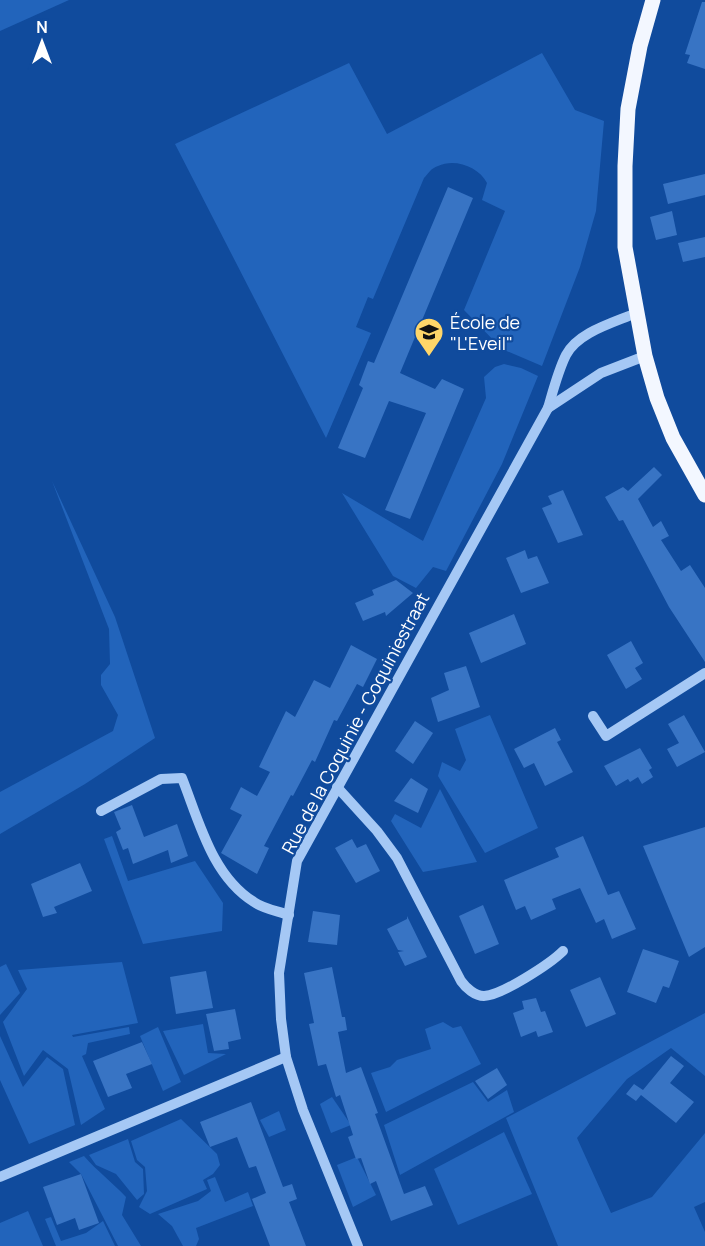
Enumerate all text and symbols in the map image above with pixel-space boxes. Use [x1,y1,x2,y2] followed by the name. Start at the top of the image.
[12,12,72,72] north arrow
[36,16,48,38] text: N
[450,310,520,355] place label: École de "L'Eveil"
[413,316,445,358] school or university icon: École de "L'Eveil"
[276,588,434,858] street label: Rue de la Coquinie - Coquiniestraat

